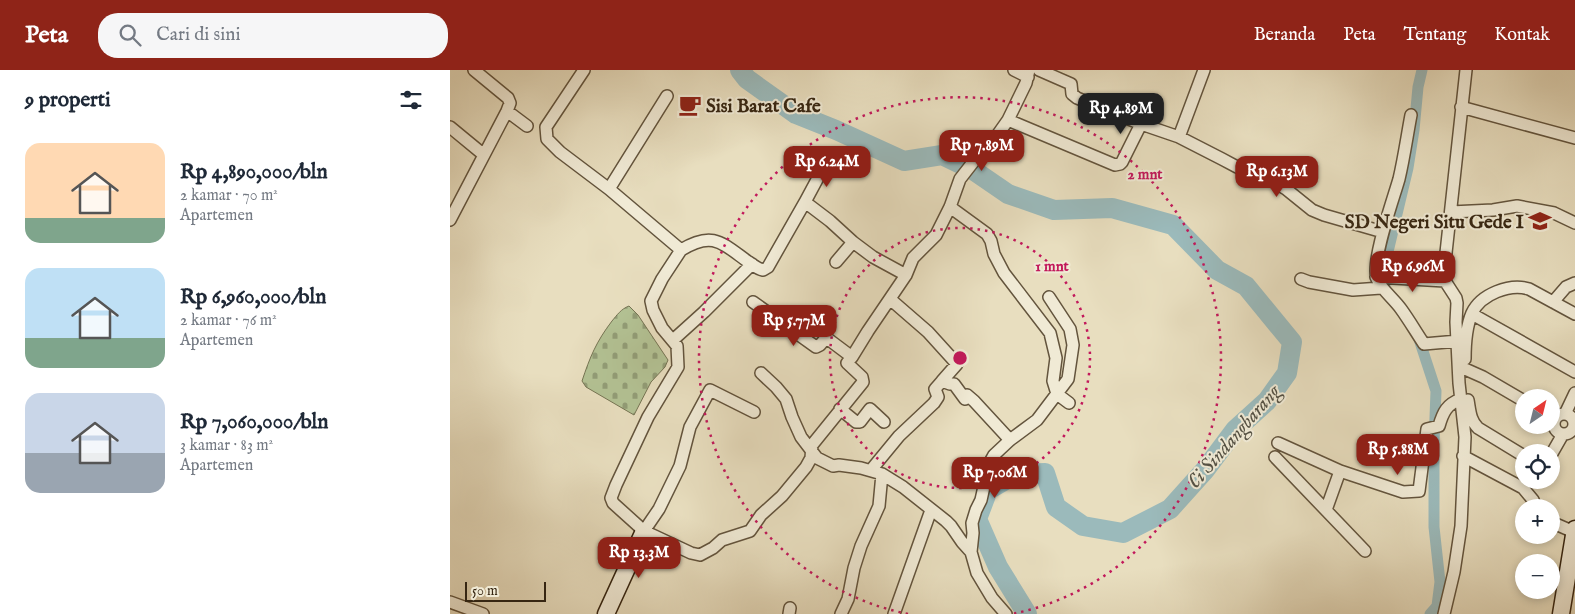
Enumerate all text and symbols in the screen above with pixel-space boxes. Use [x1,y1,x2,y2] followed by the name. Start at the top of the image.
[98,13,448,58] search box
[25,20,68,51] text: Peta
[116,21,144,49] icon: search
[156,23,241,47] text: Cari di sini
[1254,24,1315,47] text: Beranda
[1343,24,1376,47] text: Peta
[1404,24,1466,47] text: Tentang
[1494,24,1550,47] text: Kontak
[397,86,425,114] icon: filters
[25,87,111,114] text: 9 properti
[677,92,703,118] cafe icon: Sisi Barat Cafe
[1069,92,1173,135] pin: Rp 4.89M
[706,95,821,119] place label: Sisi Barat Cafe
[1089,99,1153,119] text: Rp 4.89M
[930,129,1034,172] pin: Rp 7.89M
[950,136,1014,156] text: Rp 7.89M
[775,146,879,188] pin: Rp 6.24M
[795,152,859,172] text: Rp 6.24M
[1225,156,1329,198] pin: Rp 6.13M
[180,159,328,186] text: Rp 4,890,000/bln
[1246,162,1308,182] text: Rp 6.13M
[65,163,125,223] icon: home
[1128,165,1163,184] text: 2 mnt
[180,186,278,206] text: 2 kamar · 70 m²
[180,206,253,226] text: Apartemen
[1527,208,1553,234] school or university icon: SD Negeri Situ Gede I
[1345,211,1524,235] place label: SD Negeri Situ Gede I
[1361,250,1465,293] pin: Rp 6.96M
[1035,257,1070,276] text: 1 mnt
[1381,257,1445,277] text: Rp 6.96M
[180,284,326,311] text: Rp 6,960,000/bln
[65,288,125,348] icon: home
[742,304,846,347] pin: Rp 5.77M
[180,311,277,331] text: 2 kamar · 76 m²
[763,311,825,331] text: Rp 5.77M
[180,331,253,351] text: Apartemen
[951,349,969,367] centre of rings
[1182,379,1288,495] water label: Ci Sindangbarang
[1515,389,1560,434] north arrow
[1515,389,1560,599] map controls
[180,409,329,436] text: Rp 7,060,000/bln
[65,413,125,473] icon: home
[1346,434,1450,476] pin: Rp 5.88M
[180,436,273,456] text: 3 kamar · 83 m²
[1367,440,1429,460] text: Rp 5.88M
[1515,444,1560,489] button: locate
[180,456,253,476] text: Apartemen
[943,456,1047,499] pin: Rp 7.06M
[963,463,1027,483] text: Rp 7.06M
[1515,499,1560,544] button: +
[587,536,691,579] pin: Rp 13.3M
[609,543,669,563] text: Rp 13.3M
[1515,554,1560,599] button: −
[465,579,546,602] scale bar
[472,582,498,600] text: 50 m

